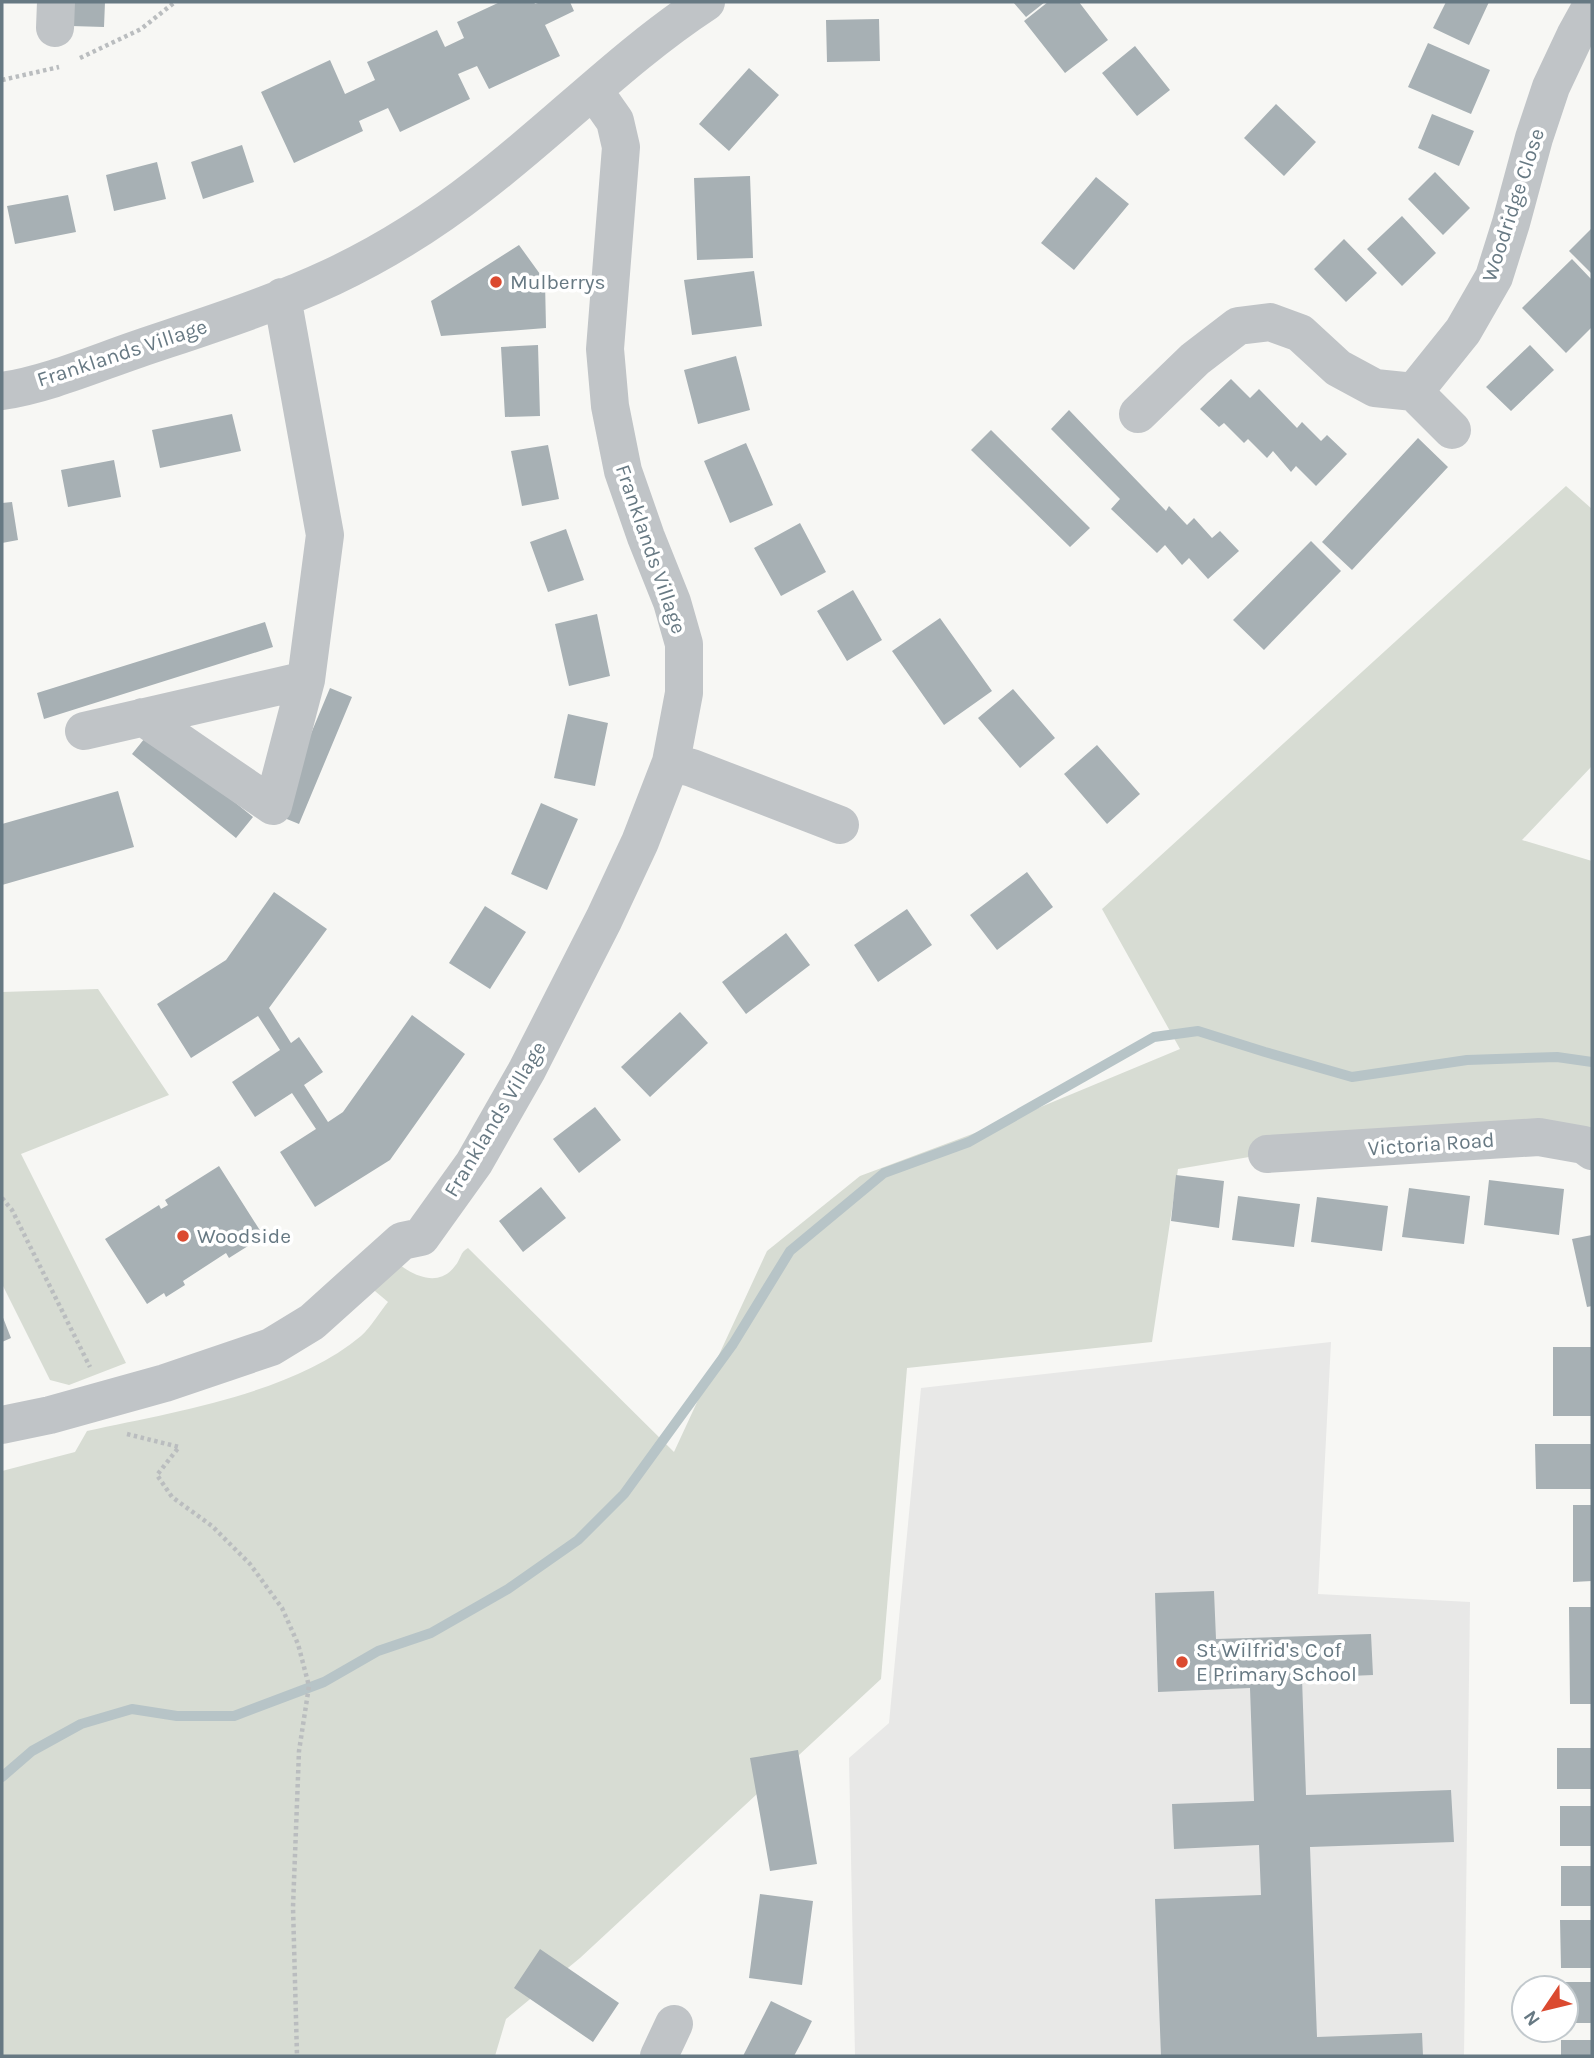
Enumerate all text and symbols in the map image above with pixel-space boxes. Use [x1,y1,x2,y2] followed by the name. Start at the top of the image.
[1477,125,1549,285] street label: Woodridge Close
[510,270,606,294] place label: Mulberrys
[488,274,504,290] marker: Mulberrys
[34,314,210,392] street label: Franklands Village
[611,461,691,637] street label: Franklands Village
[439,1037,551,1201] street label: Franklands Village
[1367,1128,1495,1160] street label: Victoria Road
[197,1224,291,1248] place label: Woodside
[175,1228,191,1244] marker: Woodside
[1196,1638,1357,1686] place label: St Wilfrid's C of E Primary School
[1174,1654,1190,1670] marker: St Wilfrid's C of E Primary School
[1510,1974,1580,2044] north arrow
[1519,2006,1545,2030] text: N

